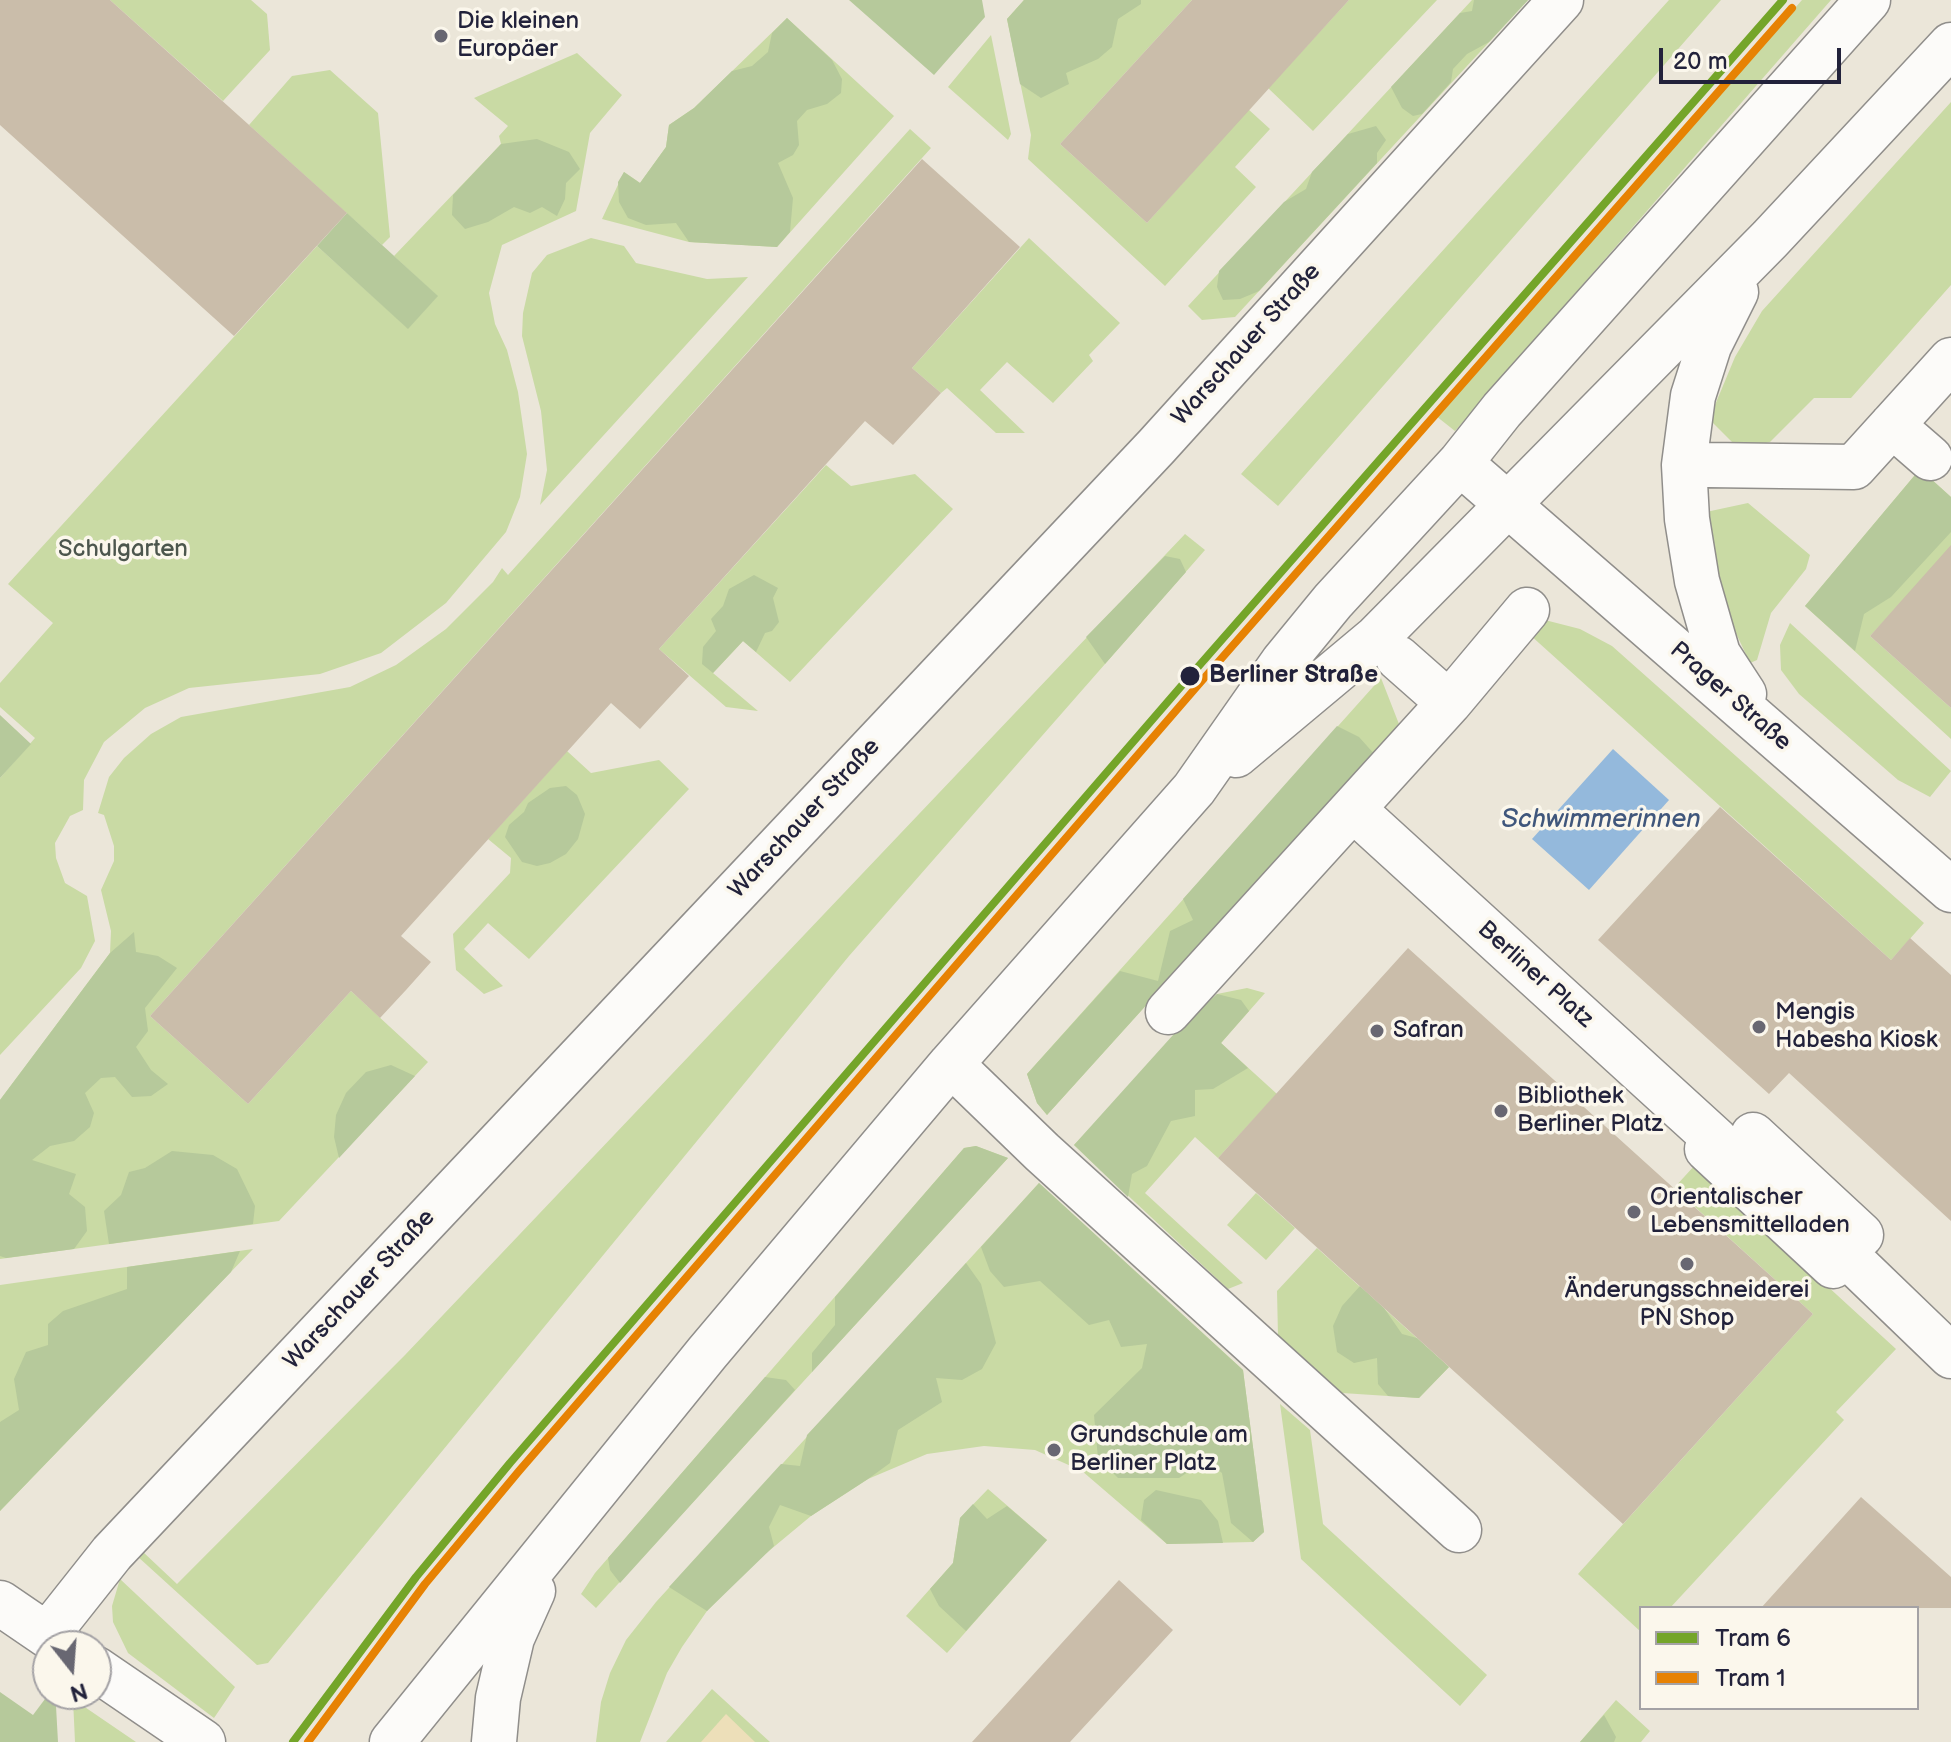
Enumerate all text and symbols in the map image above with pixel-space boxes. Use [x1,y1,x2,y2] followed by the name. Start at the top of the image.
[457,8,579,64] place label: Die kleinen Europäer
[432,27,450,45] marker: Die kleinen Europäer
[1663,32,1845,82] scale bar
[1673,47,1728,76] text: 20 m
[1167,258,1327,432] street label: Warschauer Straße
[58,536,188,564] park label: Schulgarten
[1663,636,1797,758] street label: Prager Straße
[1209,662,1378,690] place label: Berliner Straße
[1178,664,1202,688] marker: Berliner Straße
[723,733,887,905] street label: Warschauer Straße
[1501,804,1701,836] water label: Schwimmerinnen
[1471,915,1599,1035] street label: Berliner Platz
[1775,999,1937,1055] place label: Mengis Habesha Kiosk
[1393,1017,1464,1045] place label: Safran
[1750,1018,1768,1036] marker: Mengis Habesha Kiosk
[1368,1022,1386,1040] marker: Safran
[1517,1083,1663,1139] place label: Bibliothek Berliner Platz
[1492,1102,1510,1120] marker: Bibliothek Berliner Platz
[1650,1184,1850,1240] place label: Orientalischer Lebensmittelladen
[1625,1203,1643,1221] marker: Orientalischer Lebensmittelladen
[278,1204,442,1376] street label: Warschauer Straße
[1678,1255,1696,1273] marker: Änderungsschneiderei PN Shop
[1565,1277,1809,1333] place label: Änderungsschneiderei PN Shop
[1070,1422,1248,1478] place label: Grundschule am Berliner Platz
[1045,1441,1063,1459] marker: Grundschule am Berliner Platz
[1639,1606,1919,1710] legend
[1715,1624,1791,1653] text: Tram 6
[32,1630,112,1710] north arrow
[1715,1664,1786,1693] text: Tram 1
[67,1676,90,1707] text: N

